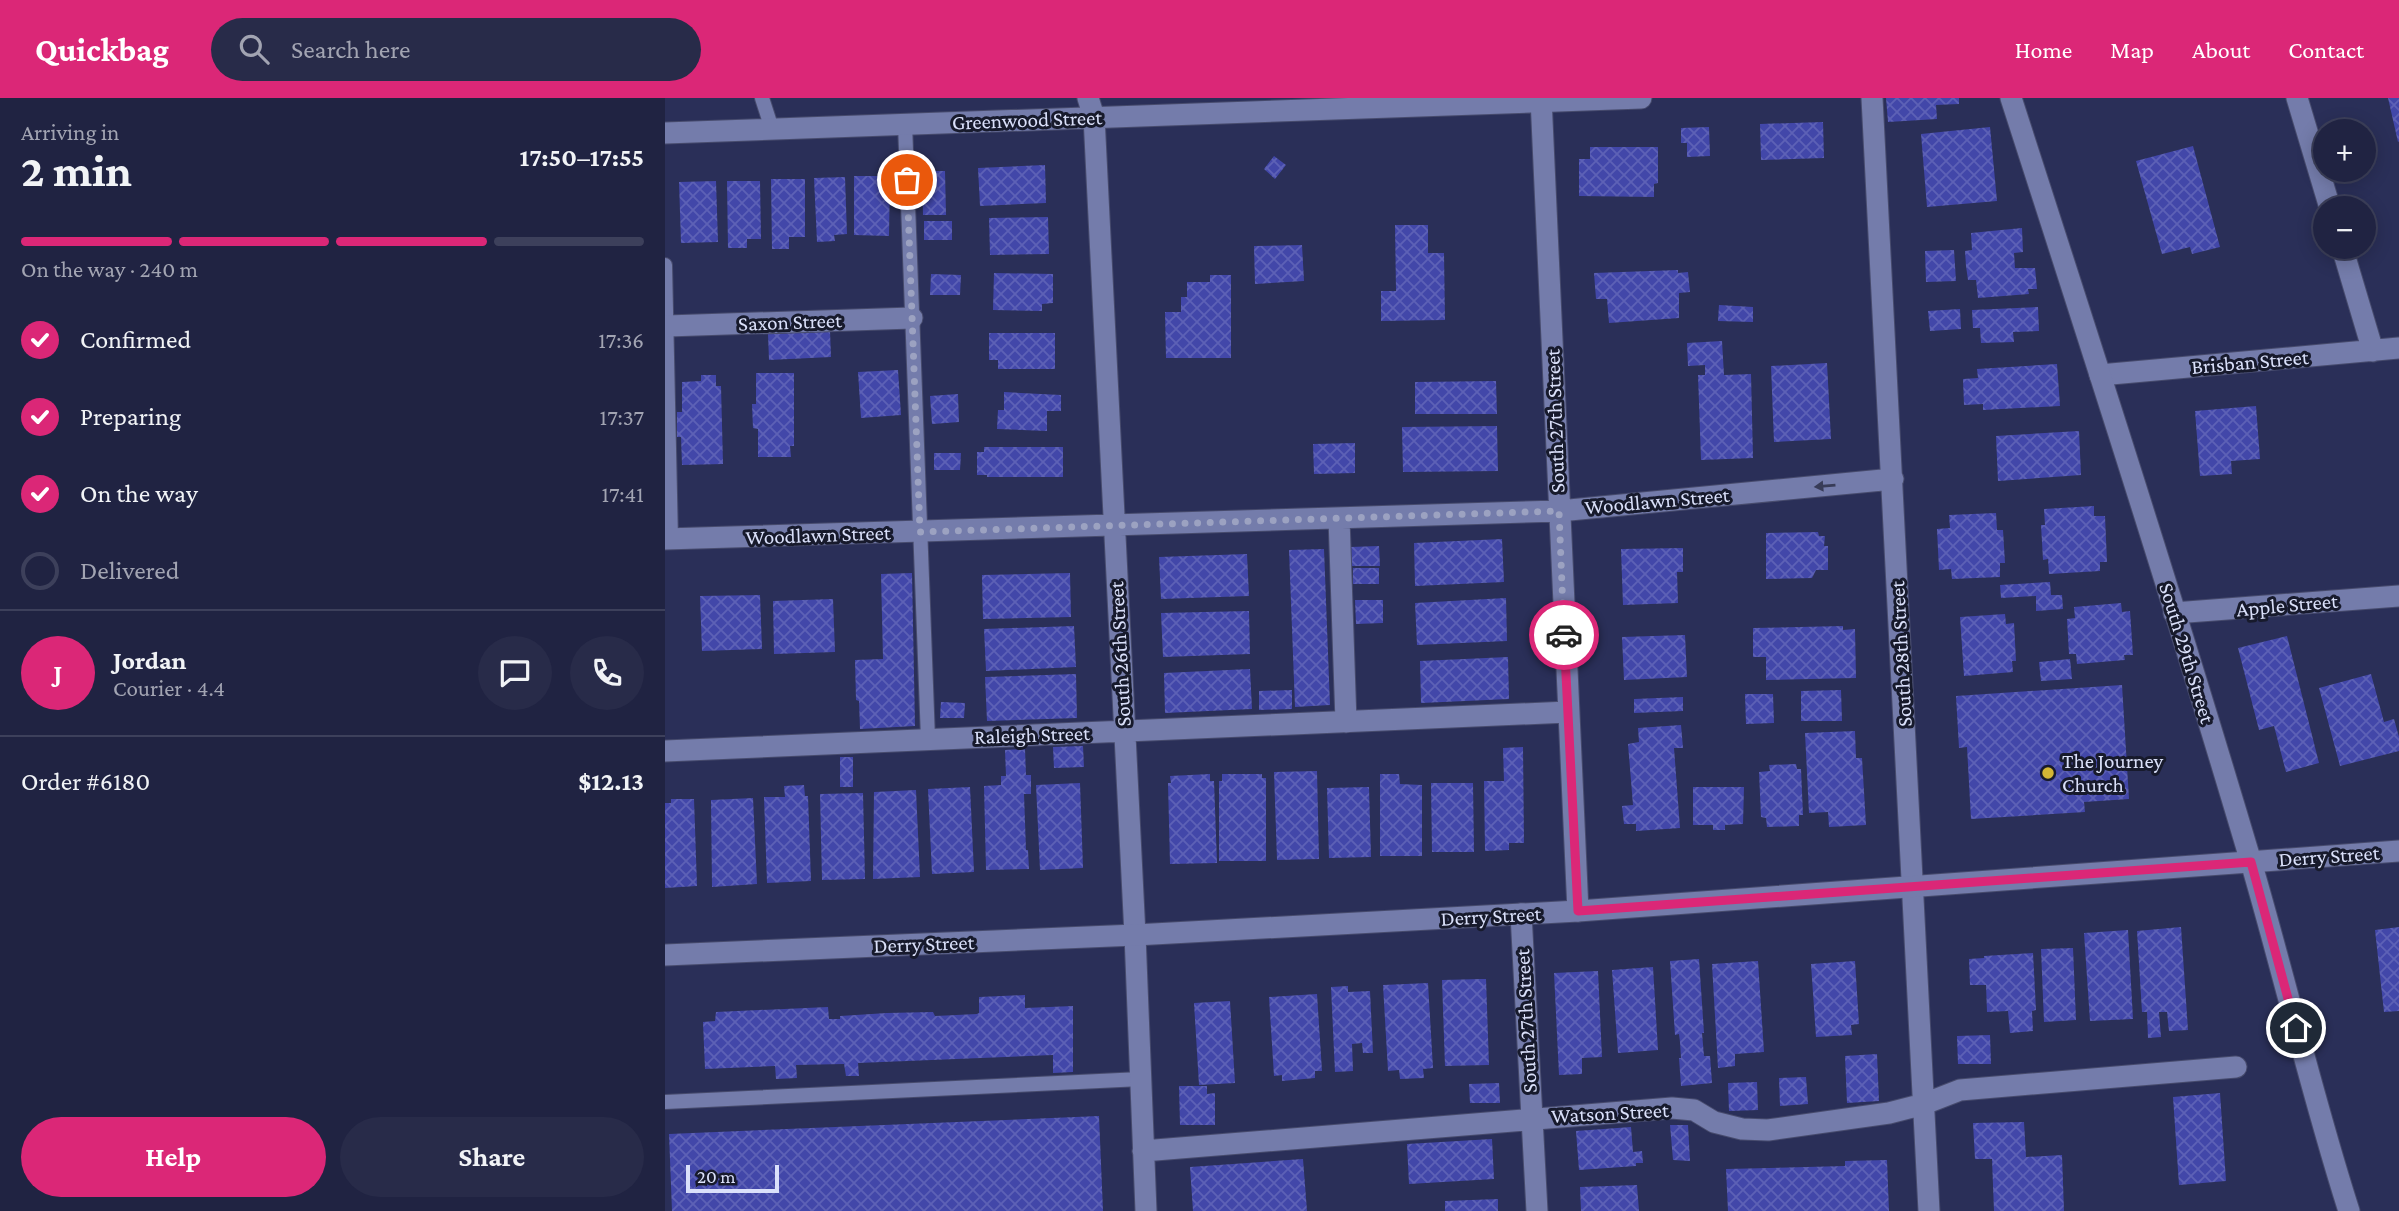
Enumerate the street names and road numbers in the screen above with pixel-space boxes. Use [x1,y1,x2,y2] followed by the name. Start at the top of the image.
[951,105,1104,135] street label: Greenwood Street
[738,308,843,336] street label: Saxon Street
[2190,345,2311,379] street label: Brisban Street
[1540,347,1570,493] street label: South 27th Street
[1584,483,1731,519] street label: Woodlawn Street
[745,520,892,550] street label: Woodlawn Street
[1885,579,1917,728] street label: South 28th Street
[1104,580,1136,727] street label: South 26th Street
[2154,580,2220,727] street label: South 29th Street
[2235,589,2340,621] street label: Apple Street
[974,721,1091,749] street label: Raleigh Street
[2278,840,2381,871] street label: Derry Street
[1440,901,1543,931] street label: Derry Street
[873,930,976,958] street label: Derry Street
[1510,947,1542,1094] street label: South 27th Street
[1551,1098,1671,1128] street label: Watson Street

